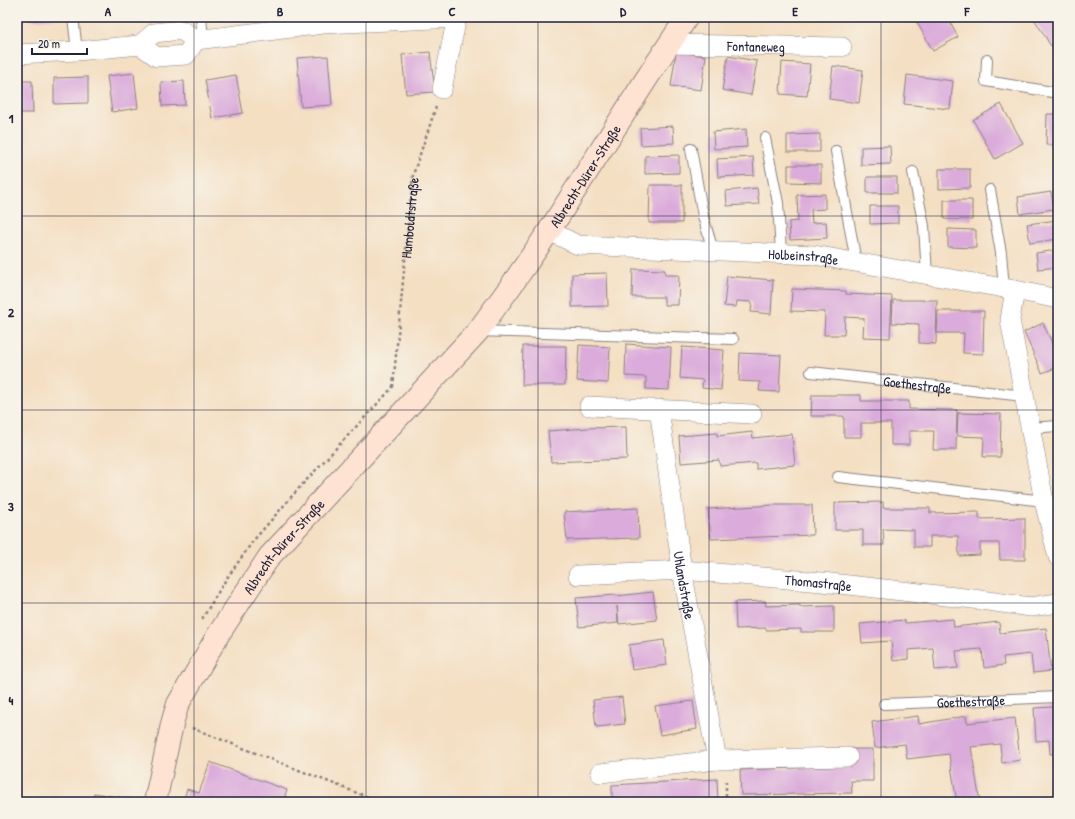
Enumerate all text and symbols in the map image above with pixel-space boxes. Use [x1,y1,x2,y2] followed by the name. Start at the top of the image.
[105,2,112,20] text: A
[277,2,284,20] text: B
[448,2,456,20] text: C
[620,2,627,20] text: D
[792,2,798,20] text: E
[964,2,971,20] text: F
[32,30,87,56] scale bar
[38,35,60,52] text: 20 m
[726,35,785,57] street label: Fontaneweg
[9,109,14,127] text: 1
[545,120,625,231] street label: Albrecht-Dürer-Straße
[396,176,423,259] street label: Humboldtstraße
[768,244,841,269] street label: Holbeinstraße
[8,303,15,321] text: 2
[882,371,953,398] street label: Goethestraße
[238,494,328,597] street label: Albrecht-Dürer-Straße
[8,497,14,515] text: 3
[670,550,700,621] street label: Uhlandstraße
[784,569,853,595] street label: Thomastraße
[936,690,1006,711] street label: Goethestraße
[9,691,14,709] text: 4

